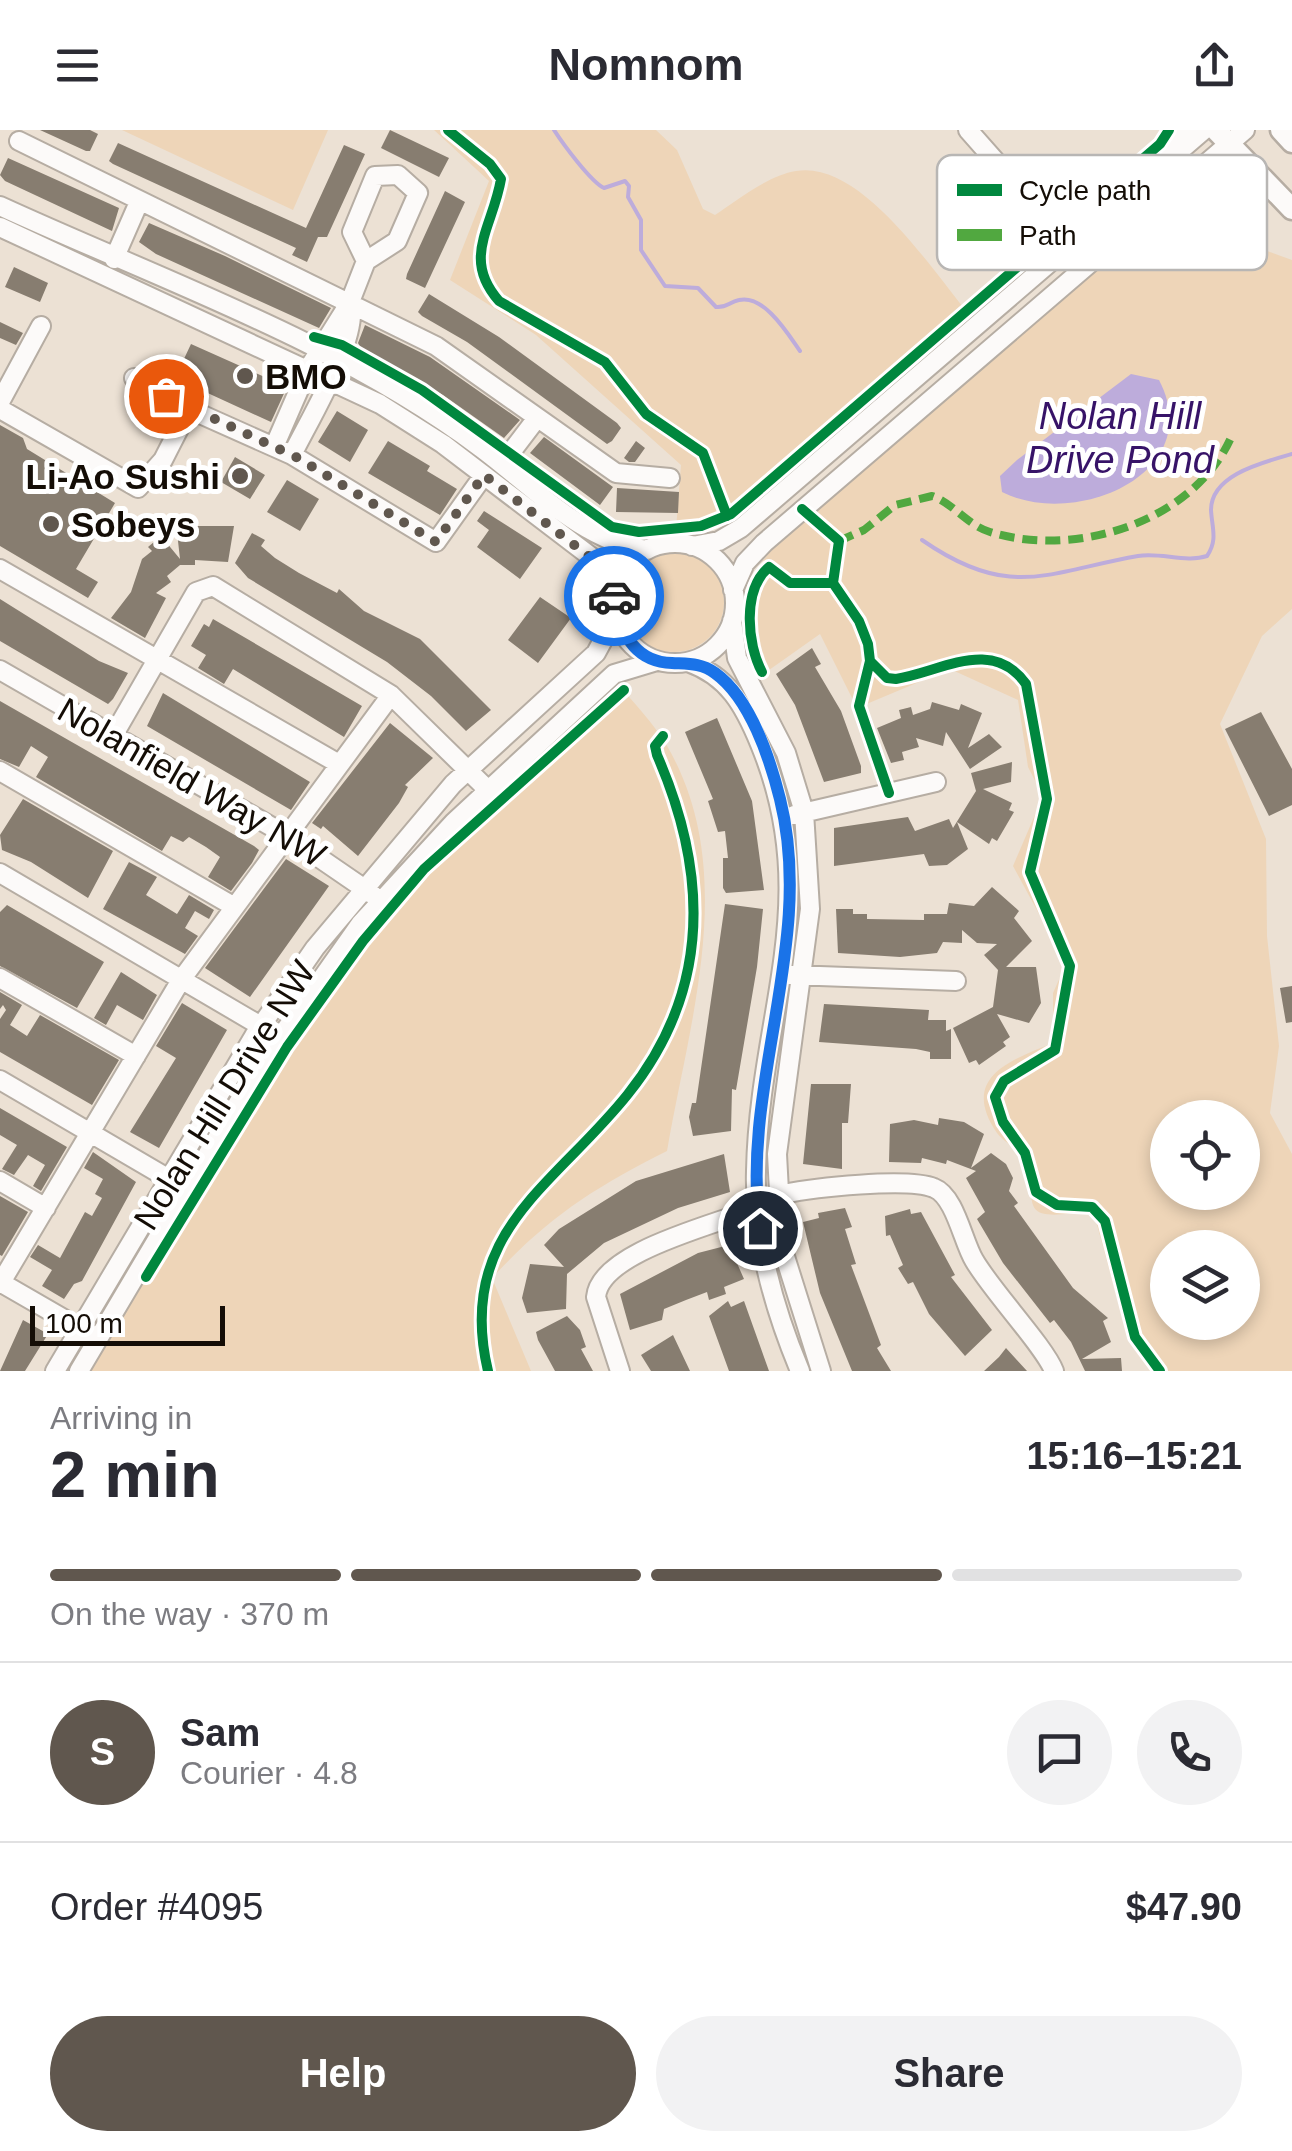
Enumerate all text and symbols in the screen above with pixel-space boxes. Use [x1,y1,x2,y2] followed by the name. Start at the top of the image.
[50,38,105,93] icon: menu
[1187,38,1242,93] icon: share
[549,39,744,90] text: Nomnom
[937,155,1267,270] legend
[1019,175,1151,206] text: Cycle path
[1019,220,1077,251] text: Path
[124,354,209,439] pin
[265,357,347,396] place label: BMO
[234,365,256,387] marker: BMO
[139,369,194,424] icon: bag
[1026,395,1216,481] water label: Nolan Hill Drive Pond
[26,457,220,496] place label: Li-Ao Sushi
[229,465,251,487] marker: Li-Ao Sushi
[71,505,196,544] place label: Sobeys
[40,513,62,535] marker: Sobeys
[564,546,664,646] courier
[587,569,642,624] icon: car
[51,690,333,874] street label: Nolanfield Way NW
[126,954,322,1236] street label: Nolan Hill Drive NW
[1150,1100,1260,1340] map controls
[1150,1100,1260,1210] button: locate
[718,1186,803,1271] pin
[733,1201,788,1256] icon: home
[1150,1230,1260,1340] button: layers
[30,1301,225,1346] scale bar
[45,1308,123,1339] text: 100 m
[50,1400,192,1436] text: Arriving in
[1026,1435,1242,1477] text: 15:16–15:21
[50,1438,220,1511] text: 2 min
[50,1596,329,1632] text: On the way · 370 m
[1007,1700,1112,1805] button: chat
[1137,1700,1242,1805] button: phone
[180,1712,260,1754] text: Sam
[90,1731,115,1773] text: S
[180,1755,358,1791] text: Courier · 4.8
[50,1886,263,1928] text: Order #4095
[1126,1886,1242,1928] text: $47.90
[50,2016,636,2131] button: Help
[656,2016,1242,2131] button: Share

